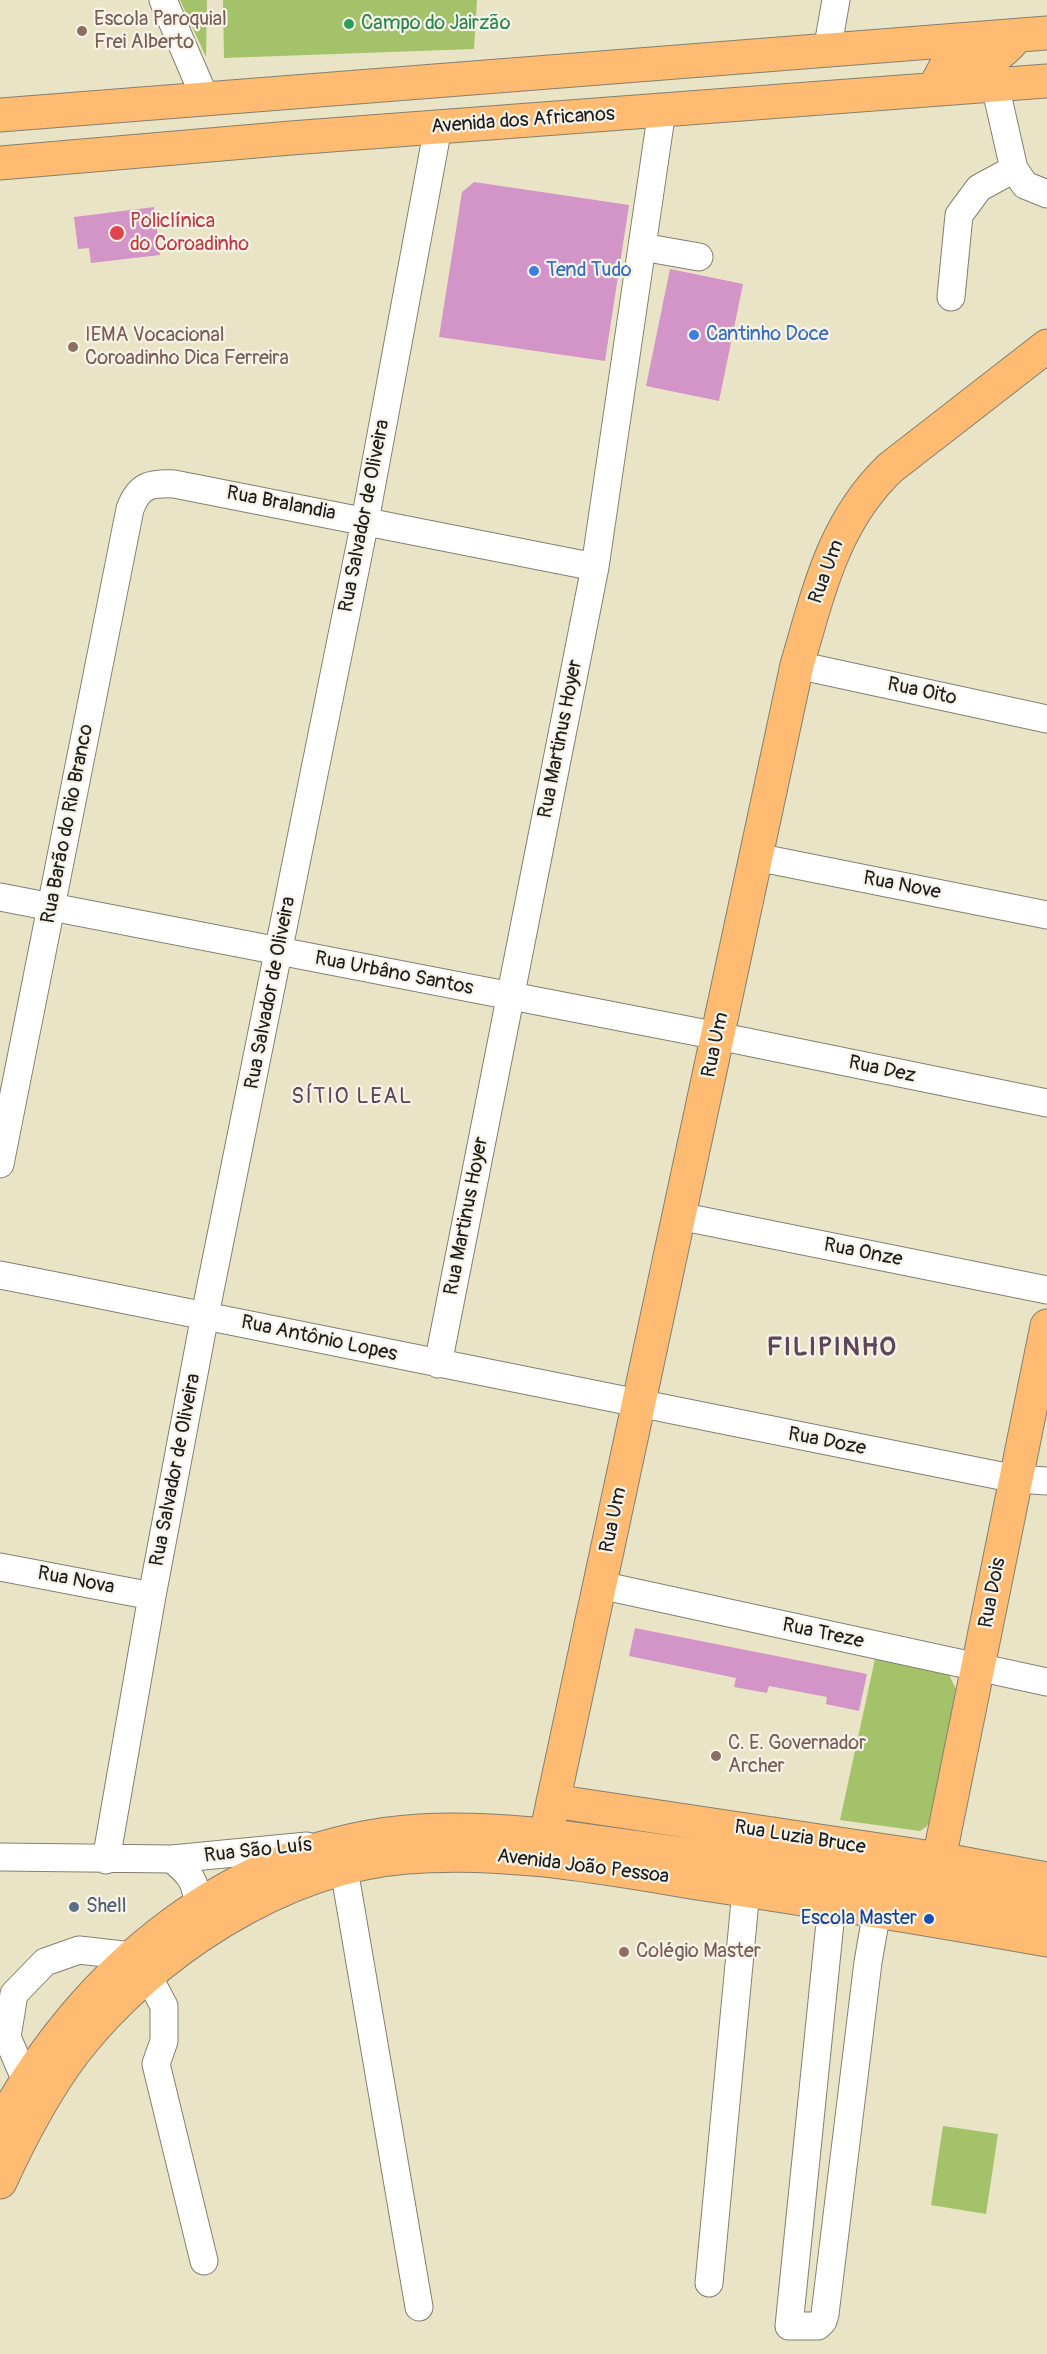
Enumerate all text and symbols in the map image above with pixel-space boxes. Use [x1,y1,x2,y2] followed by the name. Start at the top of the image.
[94,8,227,55] place label: Escola Paroquial Frei Alberto
[361,12,510,36] place label: Campo do Jairzão
[342,17,356,31] marker: Campo do Jairzão
[75,24,89,38] marker: Escola Paroquial Frei Alberto
[430,103,616,139] street label: Avenida dos Africanos
[130,210,249,257] place label: Policlínica do Coroadinho
[108,224,126,242] marker: Policlínica do Coroadinho
[546,259,632,283] place label: Tend Tudo
[527,264,541,278] marker: Tend Tudo
[706,323,829,347] place label: Cantinho Doce
[85,324,289,371] place label: IEMA Vocacional Coroadinho Dica Ferreira
[687,328,701,342] marker: Cantinho Doce
[66,340,80,354] marker: IEMA Vocacional Coroadinho Dica Ferreira
[335,418,395,614] street label: Rua Salvador de Oliveira
[224,482,338,526] street label: Rua Bralandia
[804,537,850,607] street label: Rua Um
[534,658,588,820] street label: Rua Martinus Hoyer
[885,673,959,711] street label: Rua Oito
[37,722,99,926] street label: Rua Barão do Rio Branco
[861,867,943,905] street label: Rua Nove
[241,895,301,1091] street label: Rua Salvador de Oliveira
[313,947,475,1001] street label: Rua Urbâno Santos
[697,1010,735,1080] street label: Rua Um
[846,1051,918,1089] street label: Rua Dez
[291,1084,413,1110] district label: SÍTIO LEAL
[440,1135,494,1297] street label: Rua Martinus Hoyer
[822,1234,904,1272] street label: Rua Onze
[239,1311,399,1367] street label: Rua Antônio Lopes
[767,1332,897,1364] district label: FILIPINHO
[146,1372,206,1568] street label: Rua Salvador de Oliveira
[786,1423,868,1461] street label: Rua Doze
[595,1485,633,1555] street label: Rua Um
[974,1556,1012,1630] street label: Rua Dois
[36,1562,116,1600] street label: Rua Nova
[780,1614,866,1654] street label: Rua Treze
[728,1732,866,1779] place label: C. E. Governador Archer
[709,1749,723,1763] marker: C. E. Governador Archer
[733,1816,867,1860] street label: Rua Luzia Bruce
[203,1833,313,1869] street label: Rua São Luís
[496,1845,670,1889] street label: Avenida João Pessoa
[86,1895,126,1919] place label: Shell
[67,1900,81,1914] marker: Shell
[801,1907,917,1931] place label: Escola Master
[922,1912,936,1926] marker: Escola Master
[636,1940,761,1964] place label: Colégio Master
[617,1945,631,1959] marker: Colégio Master

